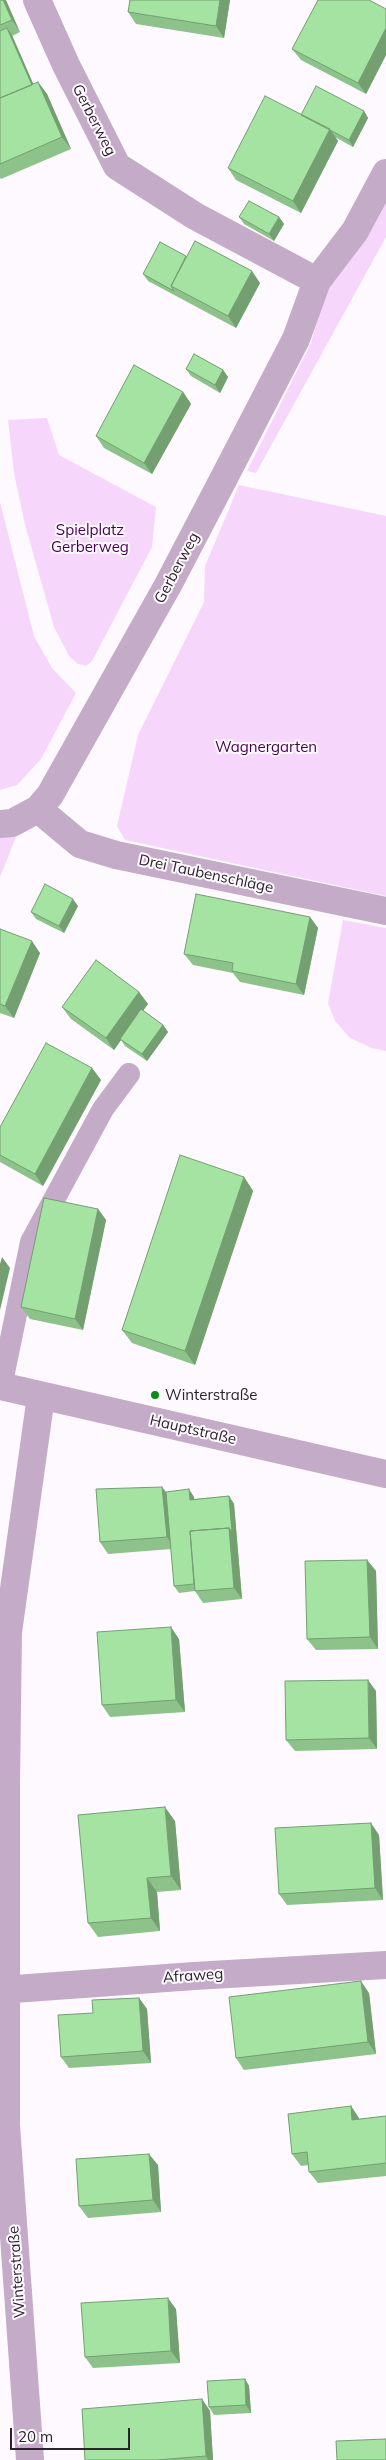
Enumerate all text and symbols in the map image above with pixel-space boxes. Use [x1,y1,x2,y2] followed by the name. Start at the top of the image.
[68,81,120,159] street label: Gerberweg
[51,521,129,556] park label: Spielplatz Gerberweg
[151,529,203,607] street label: Gerberweg
[215,738,317,756] park label: Wagnergarten
[137,851,275,897] street label: Drei Taubenschläge
[165,1386,257,1404] place label: Winterstraße
[149,1389,161,1401] marker: Winterstraße
[148,1411,238,1449] street label: Hauptstraße
[162,1965,224,1987] street label: Afraweg
[5,2225,29,2319] street label: Winterstraße
[12,2418,132,2450] scale bar
[18,2427,53,2446] text: 20 m

